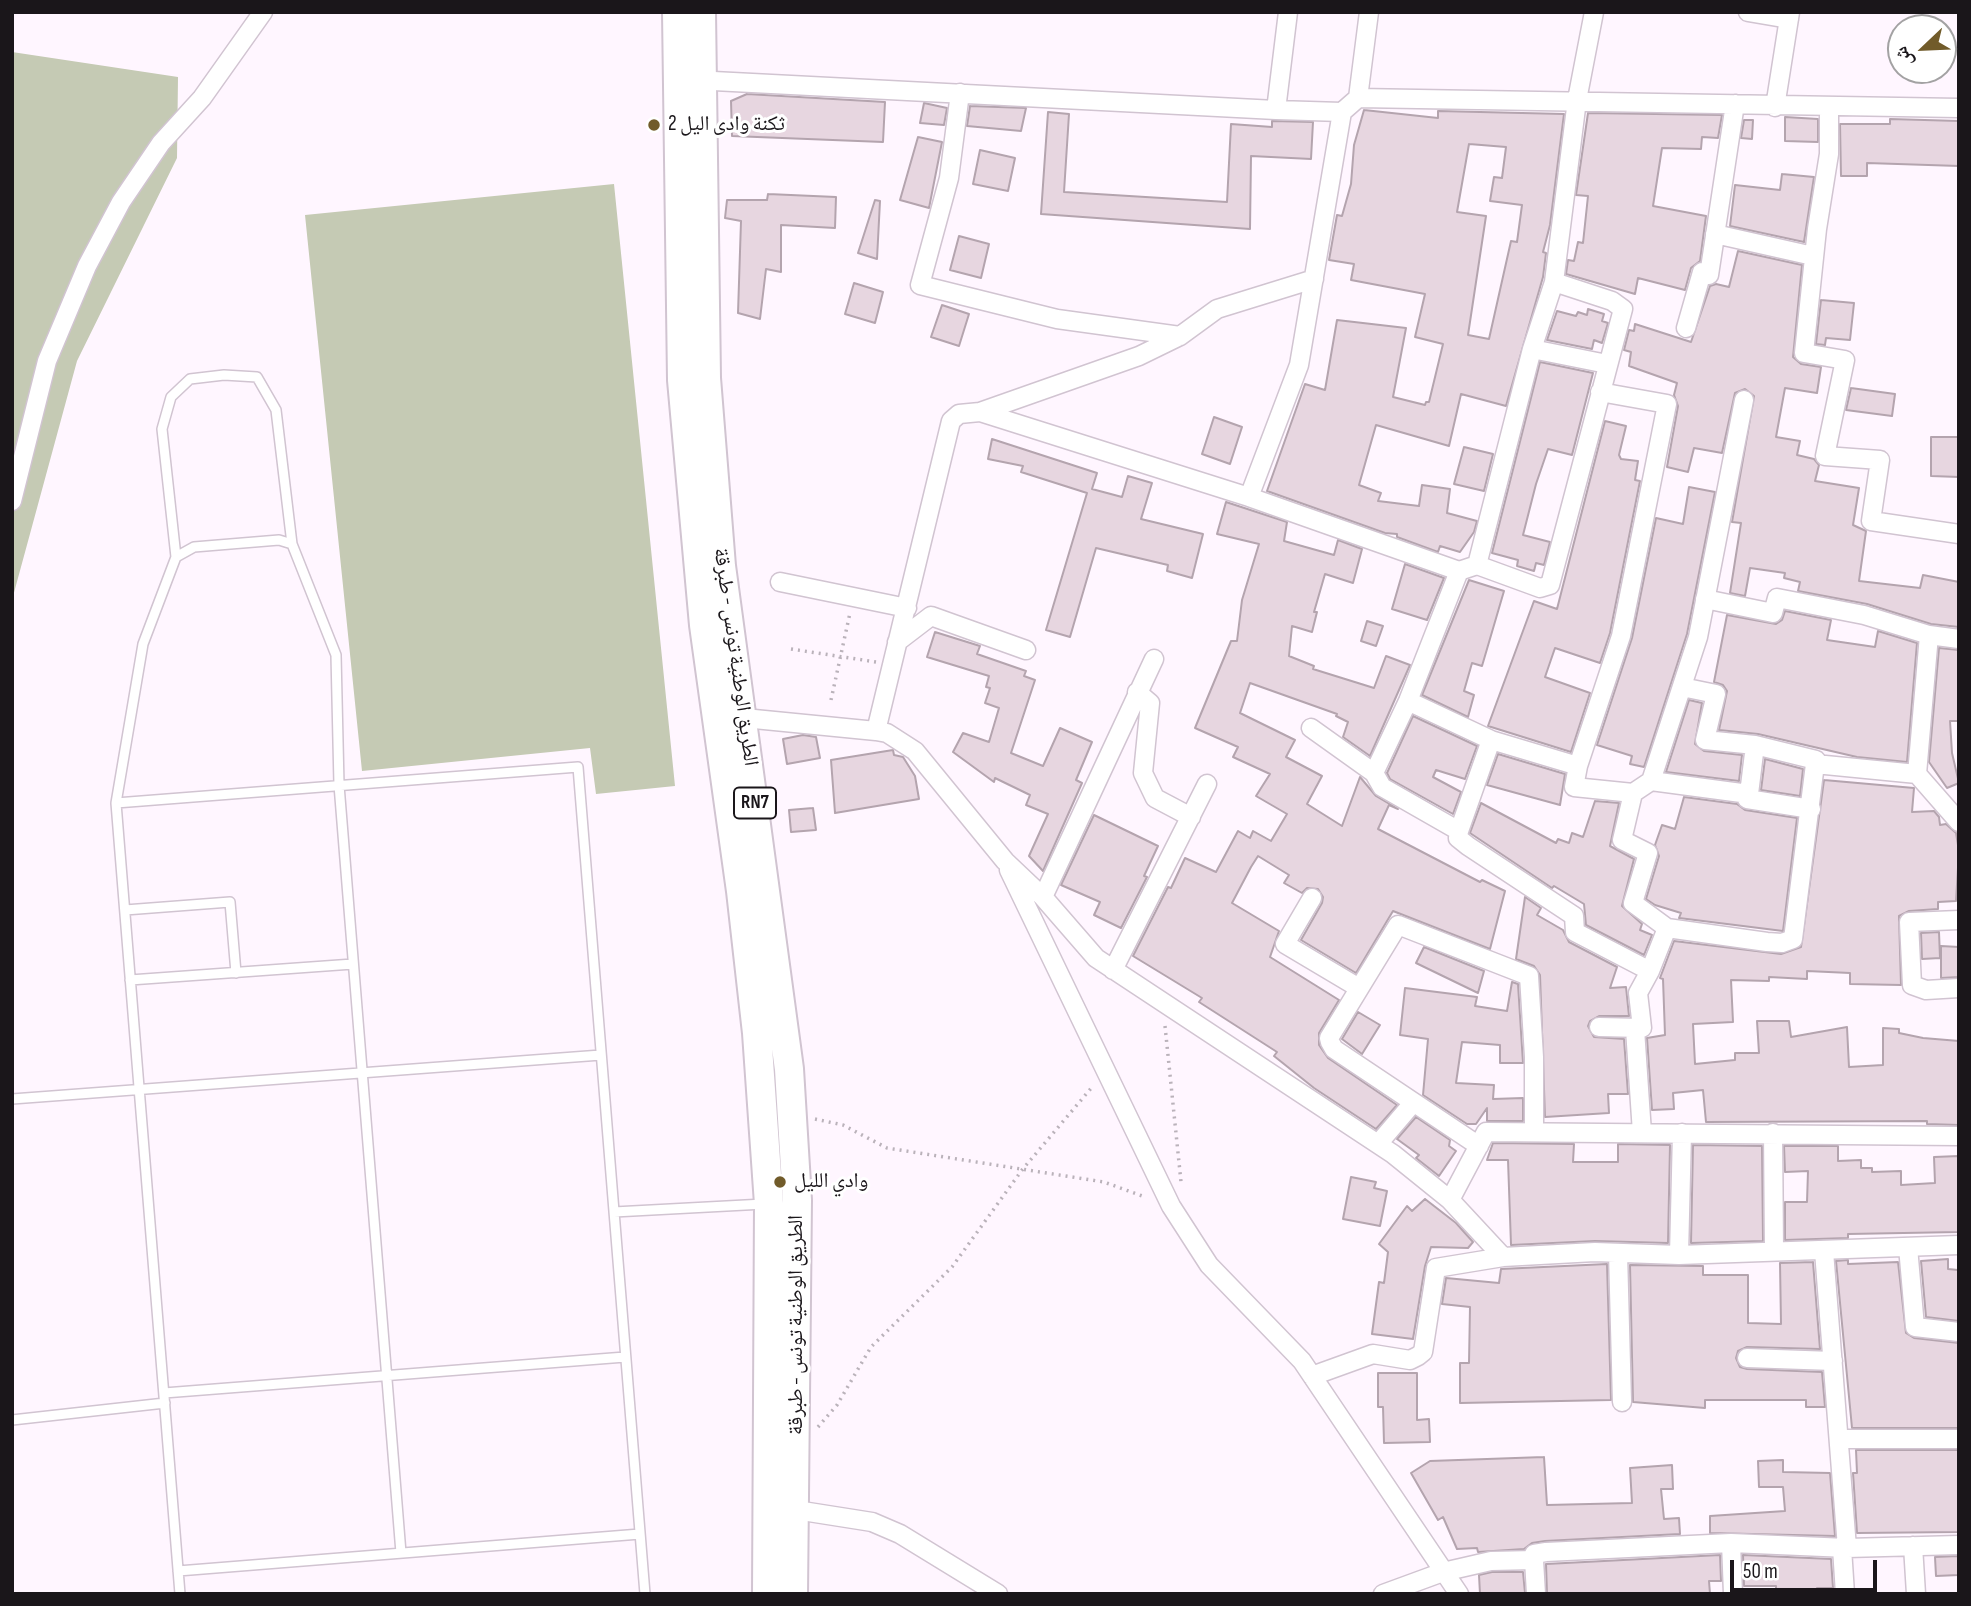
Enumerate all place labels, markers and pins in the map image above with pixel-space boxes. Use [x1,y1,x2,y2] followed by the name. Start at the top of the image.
[668,112,785,138] place label: ثكنة وادى اليل 2
[646,117,662,133] marker: ثكنة وادى اليل 2
[794,1169,868,1195] place label: وادي الليل
[772,1174,788,1190] marker: وادي الليل

